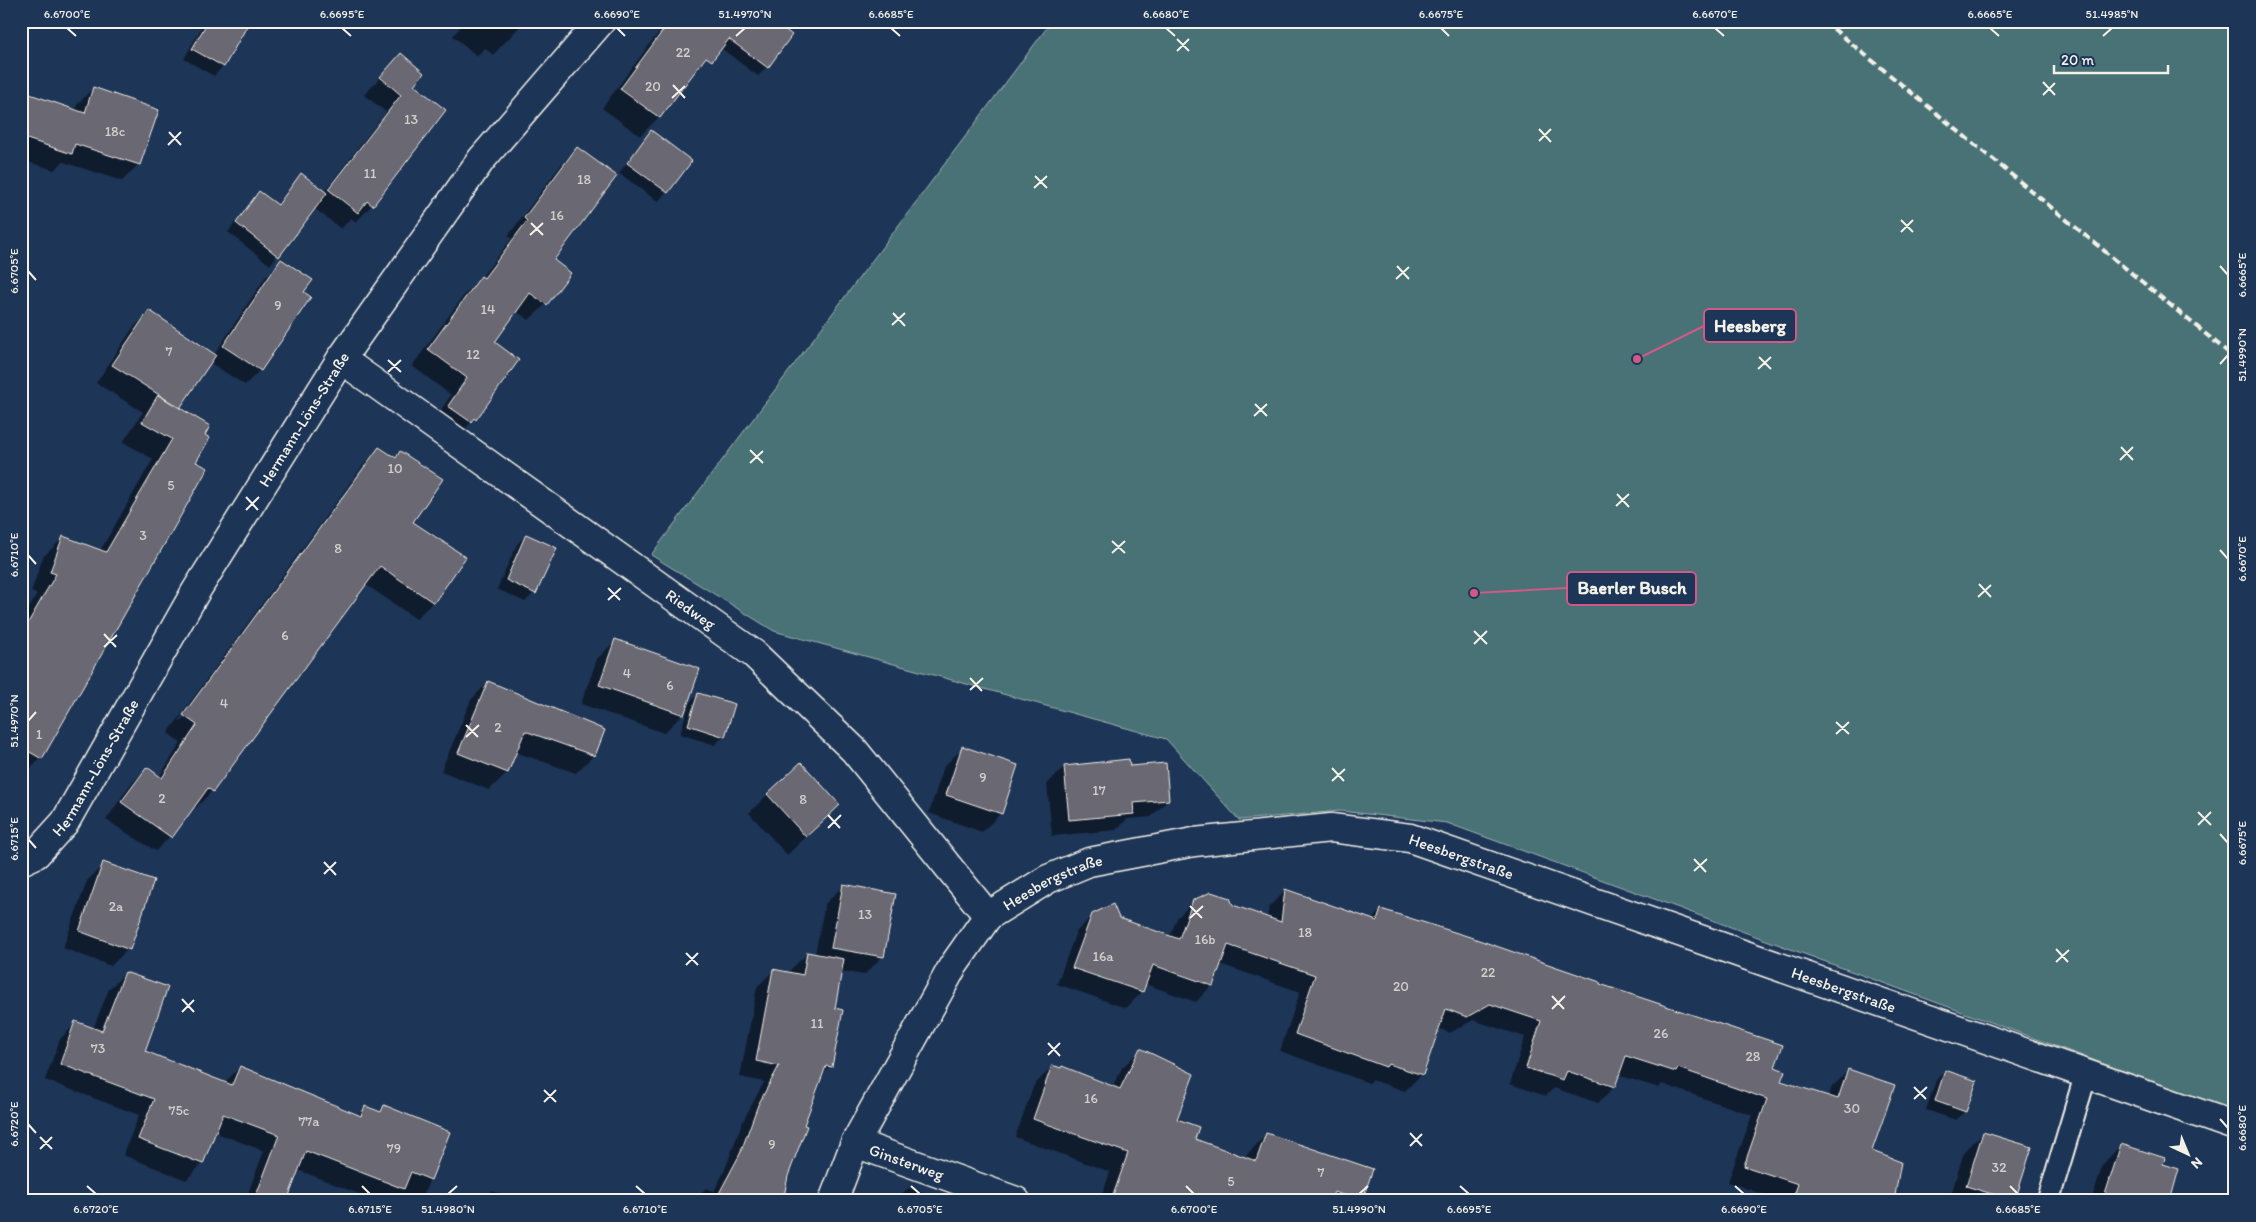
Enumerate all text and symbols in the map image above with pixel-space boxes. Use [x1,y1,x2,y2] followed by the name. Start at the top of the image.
[44,7,91,21] text: 6.6700°E
[320,7,365,21] text: 6.6695°E
[594,7,640,21] text: 6.6690°E
[718,7,772,21] text: 51.4970°N
[868,7,914,21] text: 6.6685°E
[1143,7,1189,21] text: 6.6680°E
[1419,7,1464,21] text: 6.6675°E
[1692,7,1738,21] text: 6.6670°E
[1968,7,2013,21] text: 6.6665°E
[2086,7,2138,21] text: 51.4985°N
[2054,42,2167,74] scale bar
[676,44,691,61] house number: 22
[2061,51,2095,69] text: 20 m
[645,78,661,95] house number: 20
[404,111,418,128] house number: 13
[105,123,126,140] house number: 18c
[364,165,377,182] house number: 11
[577,171,591,188] house number: 18
[550,207,564,224] house number: 16
[7,248,21,294] text: 6.6705°E
[2235,252,2249,297] text: 6.6665°E
[274,297,282,314] house number: 9
[481,301,496,318] house number: 14
[1704,309,1796,342] callout: Heesberg
[1714,315,1787,337] text: Heesberg
[2235,328,2249,382] text: 51.4990°N
[166,343,173,360] house number: 7
[466,346,481,363] house number: 12
[254,348,353,490] street label: Hermann-Löns-Straße
[387,460,403,477] house number: 10
[167,477,175,494] house number: 5
[139,527,147,544] house number: 3
[7,532,21,577] text: 6.6710°E
[2235,536,2249,582] text: 6.6670°E
[334,540,342,557] house number: 8
[1567,572,1696,605] callout: Baerler Busch
[1577,577,1687,599] text: Baerler Busch
[662,585,720,634] street label: Riedweg
[281,627,289,644] house number: 6
[623,665,632,682] house number: 4
[666,677,674,694] house number: 6
[7,694,21,748] text: 51.4970°N
[47,695,142,840] street label: Hermann-Löns-Straße
[220,695,229,712] house number: 4
[494,719,502,736] house number: 2
[36,726,43,743] house number: 1
[979,769,987,786] house number: 9
[1092,782,1106,799] house number: 17
[158,790,166,807] house number: 2
[799,791,807,808] house number: 8
[7,817,21,861] text: 6.6715°E
[2235,820,2249,865] text: 6.6675°E
[1407,829,1516,883] street label: Heesbergstraße
[999,850,1104,914] street label: Heesbergstraße
[109,898,124,915] house number: 2a
[858,906,872,923] house number: 13
[1298,924,1312,941] house number: 18
[1194,931,1216,948] house number: 16b
[1092,948,1114,965] house number: 16a
[1789,962,1899,1016] street label: Heesbergstraße
[1481,964,1496,981] house number: 22
[1393,978,1409,995] house number: 20
[811,1015,824,1032] house number: 11
[1654,1025,1668,1042] house number: 26
[91,1040,106,1057] house number: 73
[1745,1048,1761,1065] house number: 28
[1084,1090,1098,1107] house number: 16
[1844,1100,1860,1117] house number: 30
[7,1101,21,1147] text: 6.6720°E
[169,1102,190,1119] house number: 75c
[2235,1105,2249,1151] text: 6.6680°E
[298,1113,320,1130] house number: 77a
[2164,1130,2214,1180] north arrow
[768,1136,776,1153] house number: 9
[867,1139,947,1184] street label: Ginsterweg
[387,1140,401,1157] house number: 79
[2187,1154,2206,1172] text: N
[1992,1159,2007,1176] house number: 32
[1318,1164,1325,1181] house number: 7
[1227,1173,1235,1190] house number: 5
[73,1202,119,1216] text: 6.6720°E
[348,1202,392,1216] text: 6.6715°E
[421,1202,475,1216] text: 51.4980°N
[623,1202,668,1216] text: 6.6710°E
[897,1202,943,1216] text: 6.6705°E
[1171,1202,1218,1216] text: 6.6700°E
[1332,1202,1386,1216] text: 51.4990°N
[1447,1202,1492,1216] text: 6.6695°E
[1721,1202,1767,1216] text: 6.6690°E
[1995,1202,2041,1216] text: 6.6685°E

